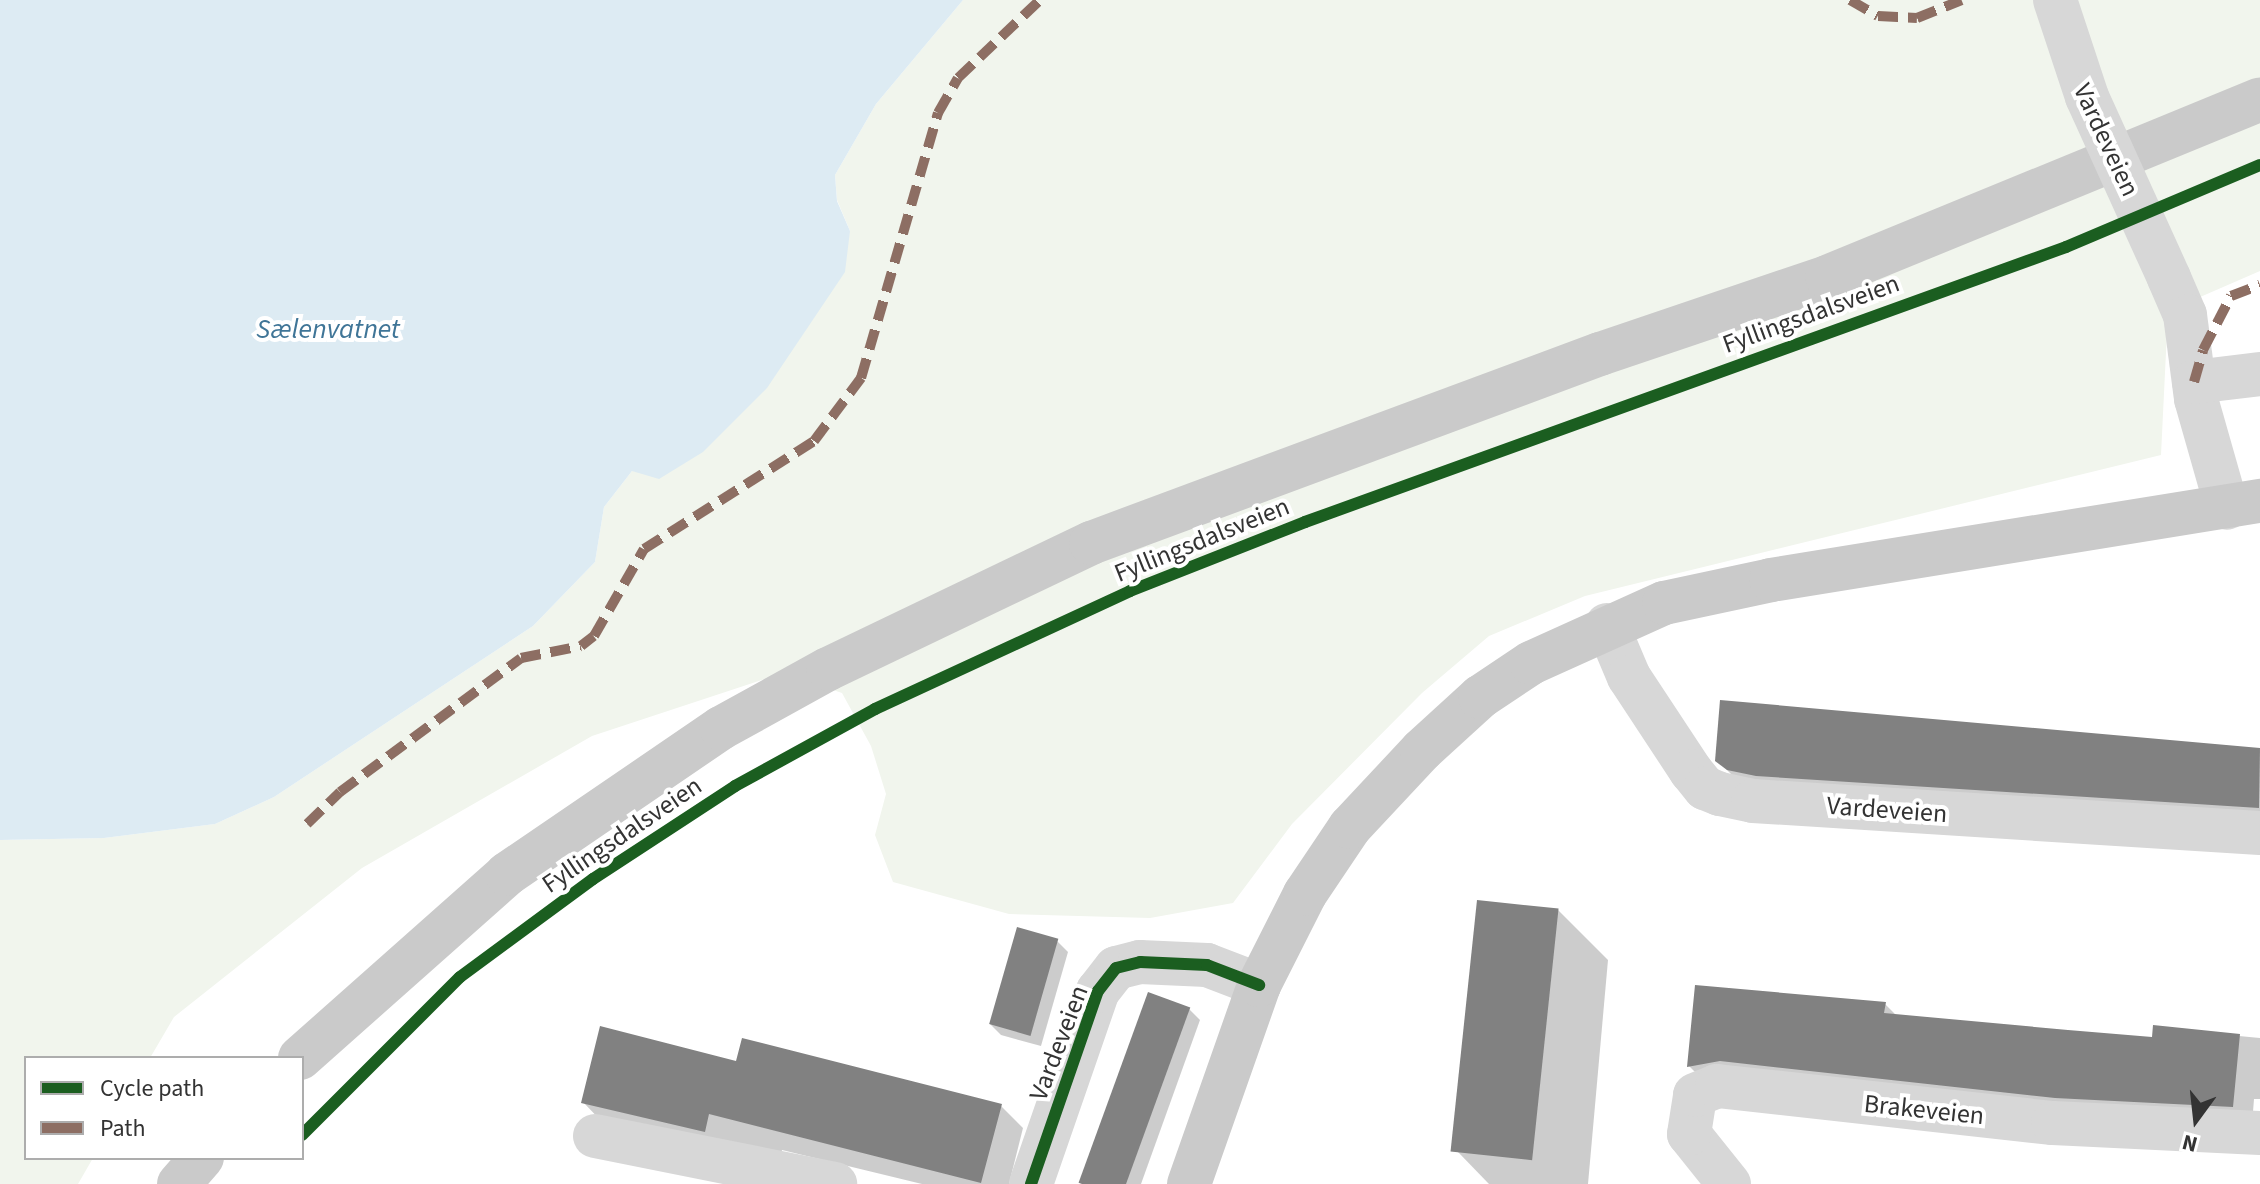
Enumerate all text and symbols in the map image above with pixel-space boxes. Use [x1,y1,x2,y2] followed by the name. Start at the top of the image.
[2066,79,2146,201] street label: Vardeveien
[1718,268,1904,360] street label: Fyllingsdalsveien
[256,312,400,346] water label: Sælenvatnet
[1110,491,1294,589] street label: Fyllingsdalsveien
[536,770,708,900] street label: Fyllingsdalsveien
[1826,790,1948,830] street label: Vardeveien
[1023,981,1095,1105] street label: Vardeveien
[24,1056,304,1160] legend
[100,1071,204,1106] text: Cycle path
[2156,1080,2236,1160] north arrow
[1862,1088,1986,1132] street label: Brakeveien
[100,1111,146,1146] text: Path
[2179,1126,2201,1161] text: N

